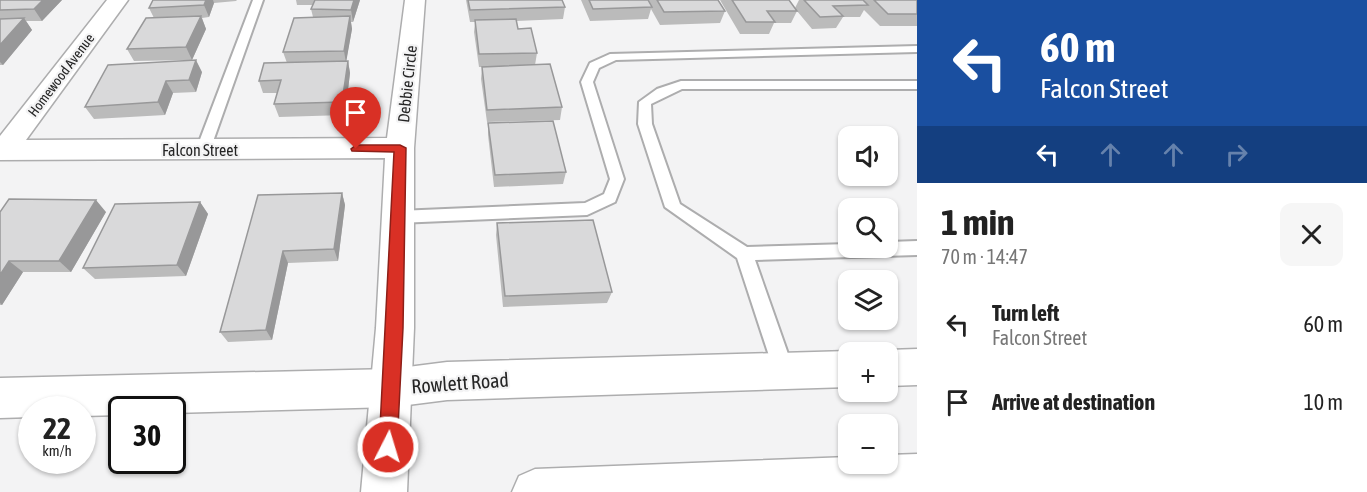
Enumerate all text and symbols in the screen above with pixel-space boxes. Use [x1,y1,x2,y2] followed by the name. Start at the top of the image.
[1040,23,1115,71] text: 60 m
[941,24,1019,102] icon: left
[25,30,97,120] street label: Homewood Avenue
[394,45,420,123] street label: Debbie Circle
[1040,73,1169,104] text: Falcon Street
[330,87,381,149] pin
[339,96,372,129] icon: arrive
[838,126,898,474] map controls
[838,126,898,186] button: sound
[1031,138,1064,171] icon: left
[1094,138,1127,171] icon: ahead
[1157,138,1190,171] icon: ahead
[1220,138,1253,171] icon: right
[162,141,238,159] street label: Falcon Street
[838,198,898,258] button: search
[941,201,1015,243] text: 1 min
[1280,203,1343,266] button: close
[941,245,1028,268] text: 70 m · 14:47
[838,270,898,330] button: layers
[992,300,1059,326] text: Turn left
[941,308,974,341] icon: left
[1303,311,1343,337] text: 60 m
[992,326,1087,349] text: Falcon Street
[838,342,898,402] button: +
[410,368,510,397] street label: Rowlett Road
[941,386,974,419] icon: arrive
[992,389,1155,415] text: Arrive at destination
[1303,389,1343,415] text: 10 m
[108,396,186,474] speed limit sign: 30
[43,411,71,445] text: 22
[838,414,898,474] button: −
[356,415,420,479] position arrow
[42,442,72,459] text: km/h

